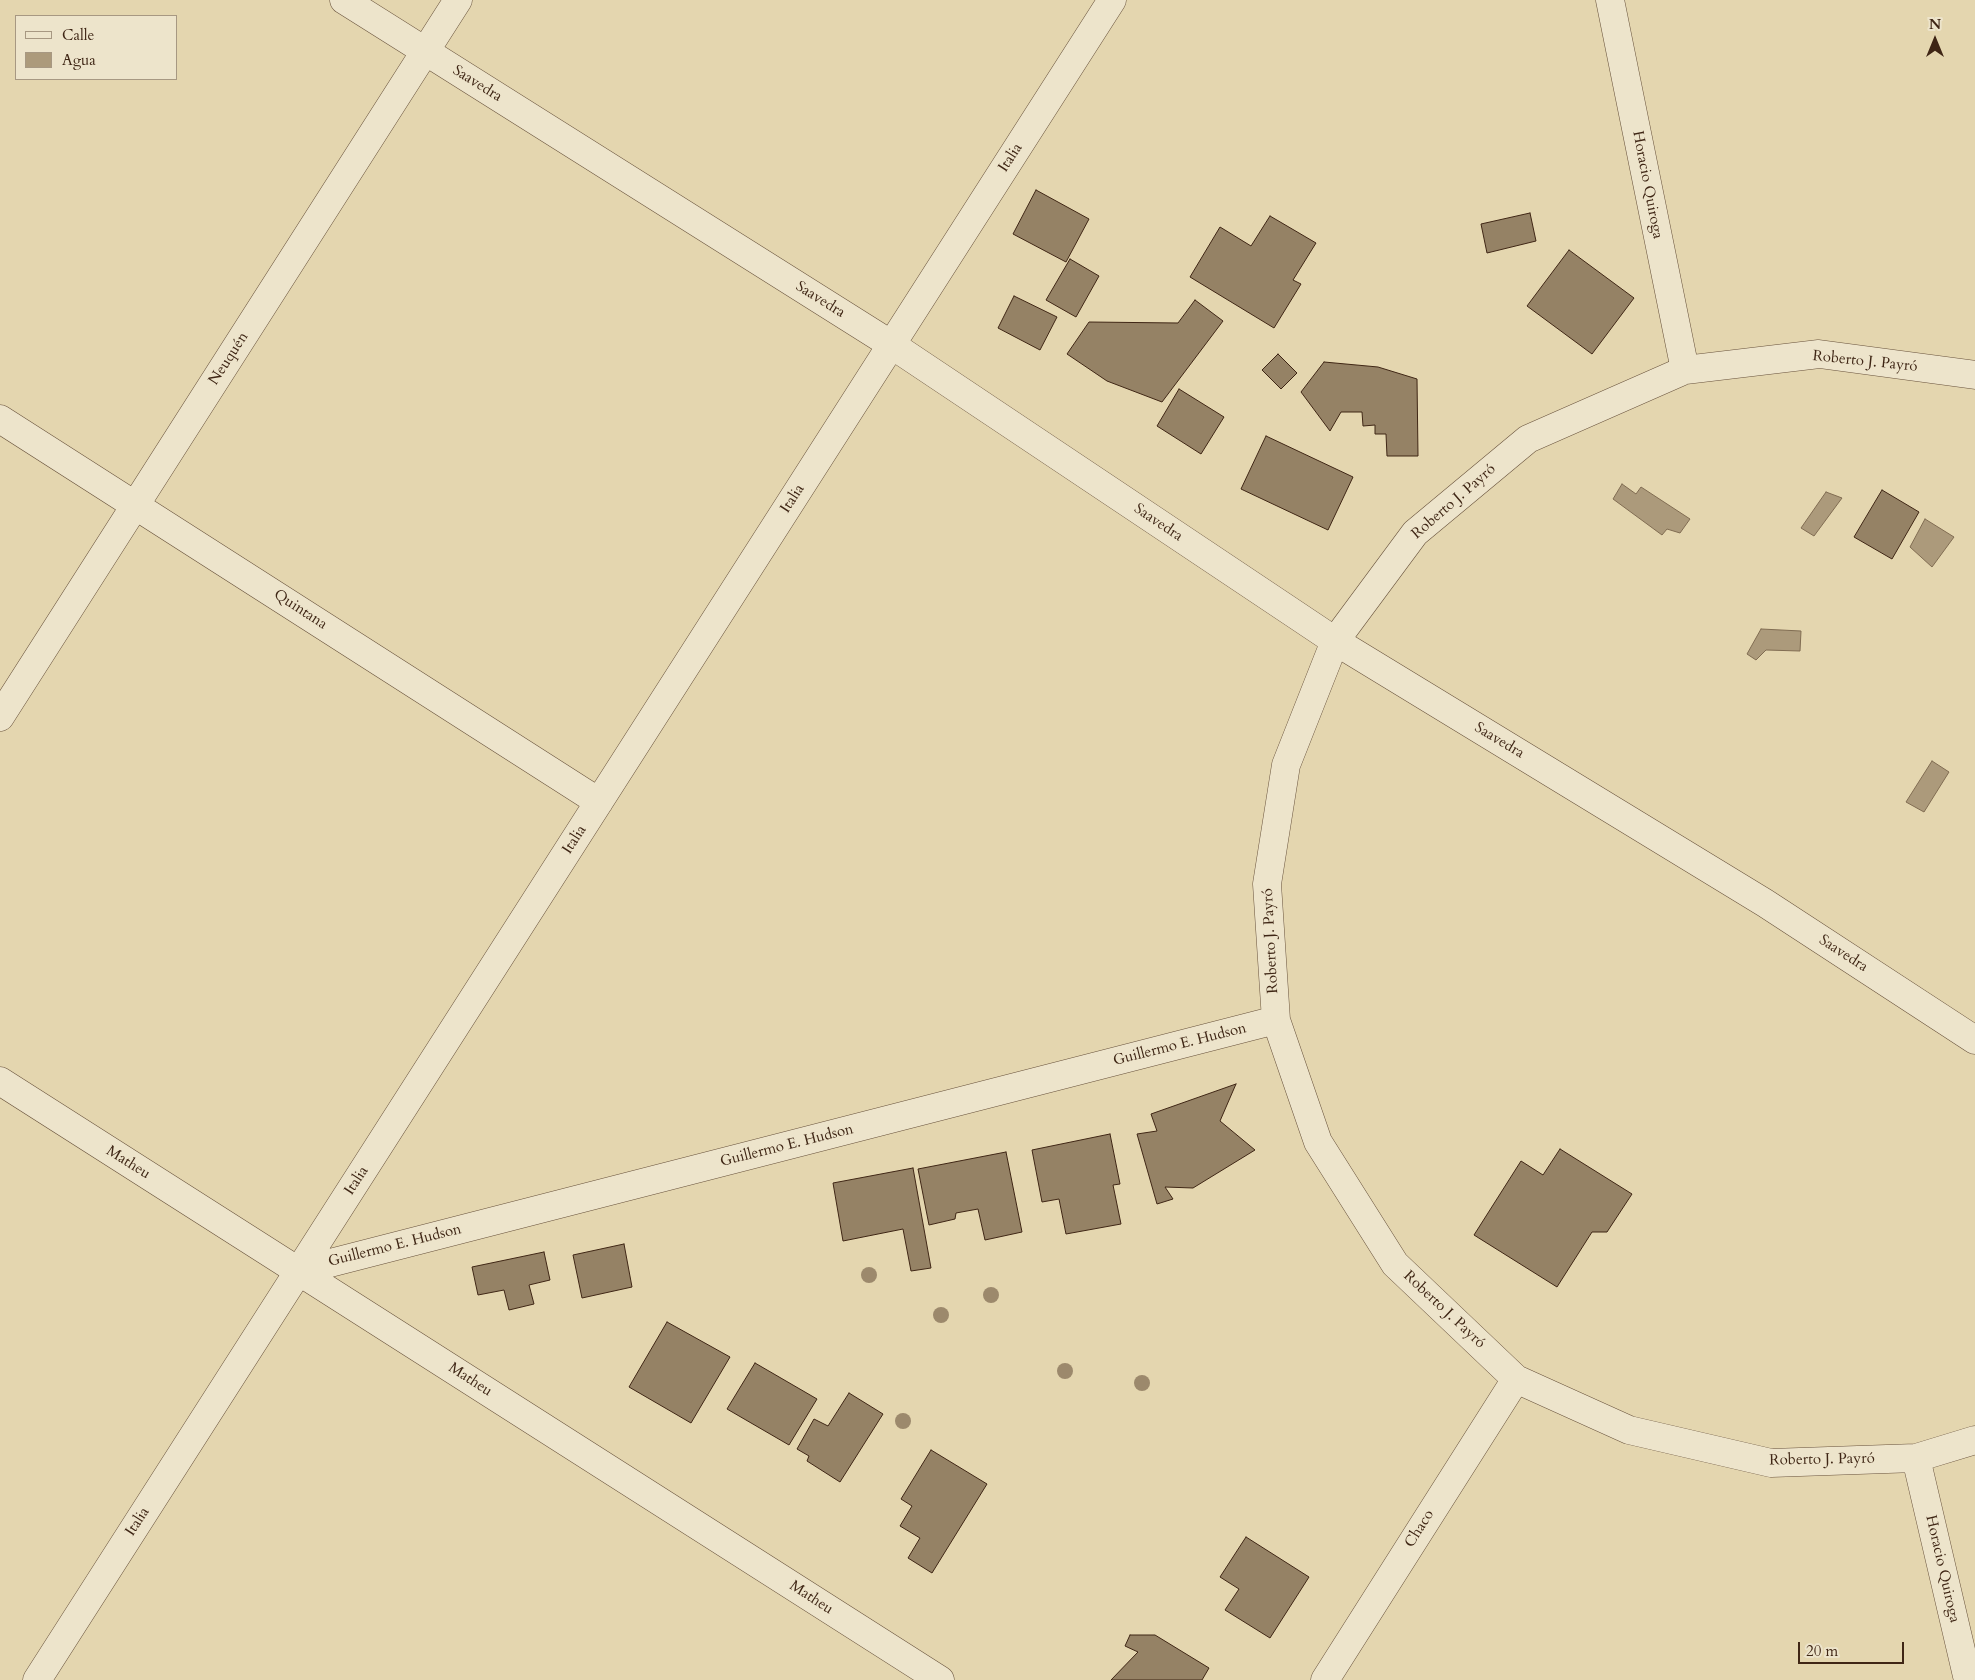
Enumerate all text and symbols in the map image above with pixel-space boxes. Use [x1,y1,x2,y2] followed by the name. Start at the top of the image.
[15,15,178,80] legend
[1910,15,1960,65] north arrow
[1929,15,1941,34] text: N
[62,25,94,45] text: Calle
[62,50,96,70] text: Agua
[449,62,505,106] street label: Saavedra
[1628,129,1666,241] street label: Horacio Quiroga
[995,140,1027,176] street label: Italia
[792,278,848,322] street label: Saavedra
[205,329,253,389] street label: Neuquén
[1812,348,1918,376] street label: Roberto J. Payró
[1408,461,1500,543] street label: Roberto J. Payró
[777,481,809,517] street label: Italia
[1130,500,1186,546] street label: Saavedra
[270,586,330,634] street label: Quintana
[1471,719,1527,763] street label: Saavedra
[559,822,591,858] street label: Italia
[1259,888,1283,994] street label: Roberto J. Payró
[1815,932,1871,976] street label: Saavedra
[1112,1020,1248,1070] street label: Guillermo E. Hudson
[719,1121,855,1171] street label: Guillermo E. Hudson
[103,1142,153,1184] street label: Matheu
[341,1163,373,1199] street label: Italia
[327,1221,463,1271] street label: Guillermo E. Hudson
[1399,1267,1489,1353] street label: Roberto J. Payró
[445,1359,495,1401] street label: Matheu
[1769,1450,1875,1470] street label: Roberto J. Payró
[122,1504,154,1540] street label: Italia
[1401,1507,1439,1551] street label: Chaco
[1921,1514,1963,1624] street label: Horacio Quiroga
[786,1577,836,1619] street label: Matheu
[1800,1632,1906,1664] scale bar
[1806,1641,1838,1661] text: 20 m

